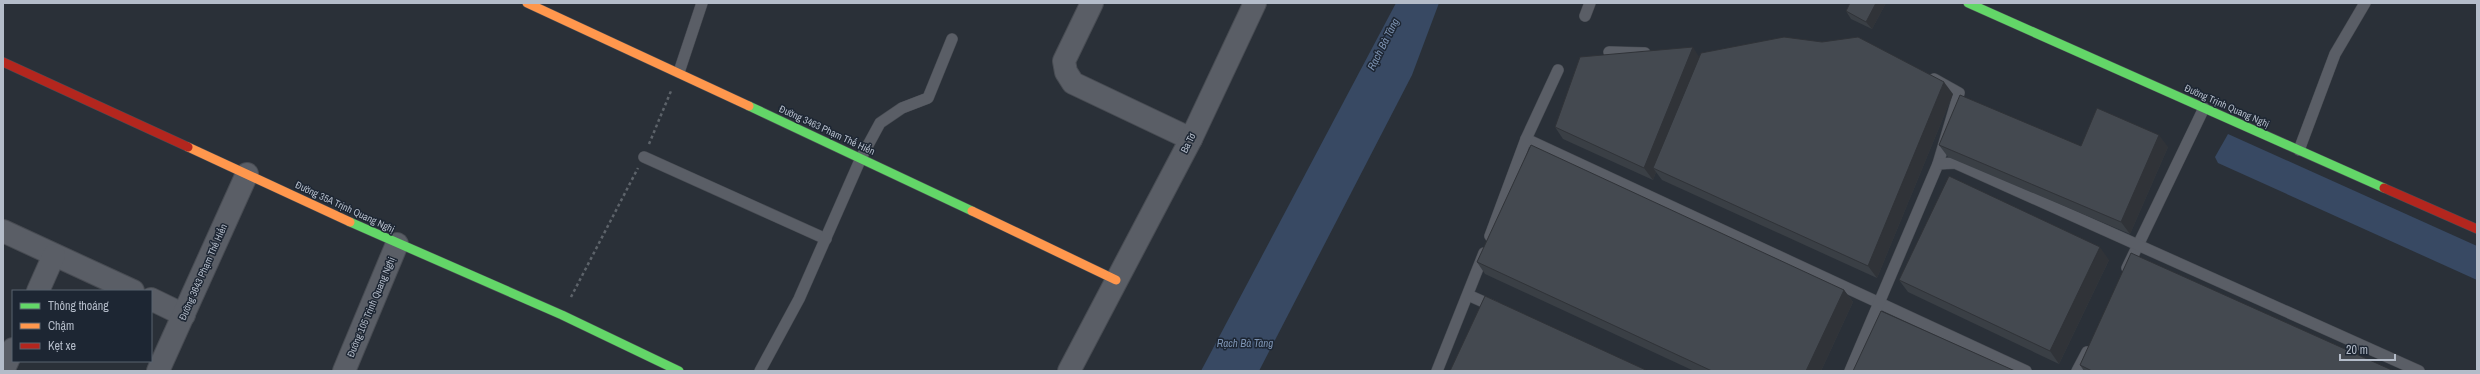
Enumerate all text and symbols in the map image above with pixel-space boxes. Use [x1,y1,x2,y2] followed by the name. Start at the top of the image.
[1364,16,1402,72] water label: Rạch Bà Tàng
[2182,81,2272,131] street label: Đường Trịnh Quang Nghị
[777,102,877,158] street label: Đường 3463 Phạm Thế Hiển
[1177,130,1199,155] street label: Ba Tơ
[293,178,397,236] street label: Đường 35A Trịnh Quang Nghị
[176,222,230,322] street label: Đường 3643 Phạm Thế Hiển
[344,255,398,359] street label: Đường 105 Trịnh Quang Nghị
[12,290,152,362] legend
[48,298,109,314] text: Thông thoáng
[48,318,74,334] text: Chậm
[1217,336,1273,350] water label: Rạch Bà Tàng
[2340,336,2395,362] scale bar
[48,338,76,354] text: Kẹt xe
[2346,342,2368,358] text: 20 m

